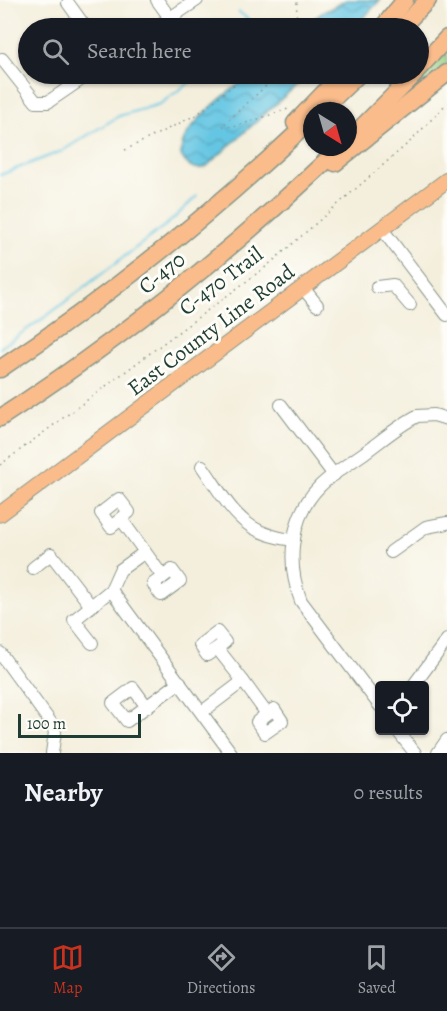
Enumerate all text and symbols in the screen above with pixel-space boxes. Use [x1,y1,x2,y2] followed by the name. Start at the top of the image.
[18,18,429,84] search box
[39,35,72,68] icon: search
[87,36,192,66] text: Search here
[303,102,357,156] north arrow
[173,239,269,323] street label: C-470 Trail
[132,245,192,301] street label: C-470
[121,257,301,403] street label: East County Line Road
[375,681,429,735] map controls
[375,681,429,735] button: locate
[18,711,141,738] scale bar
[27,713,66,735] text: 100 m
[24,775,103,810] text: Nearby
[354,779,423,806] text: 0 results
[51,941,84,999] tab: Map
[187,941,255,999] tab: Directions
[358,941,396,999] tab: Saved

